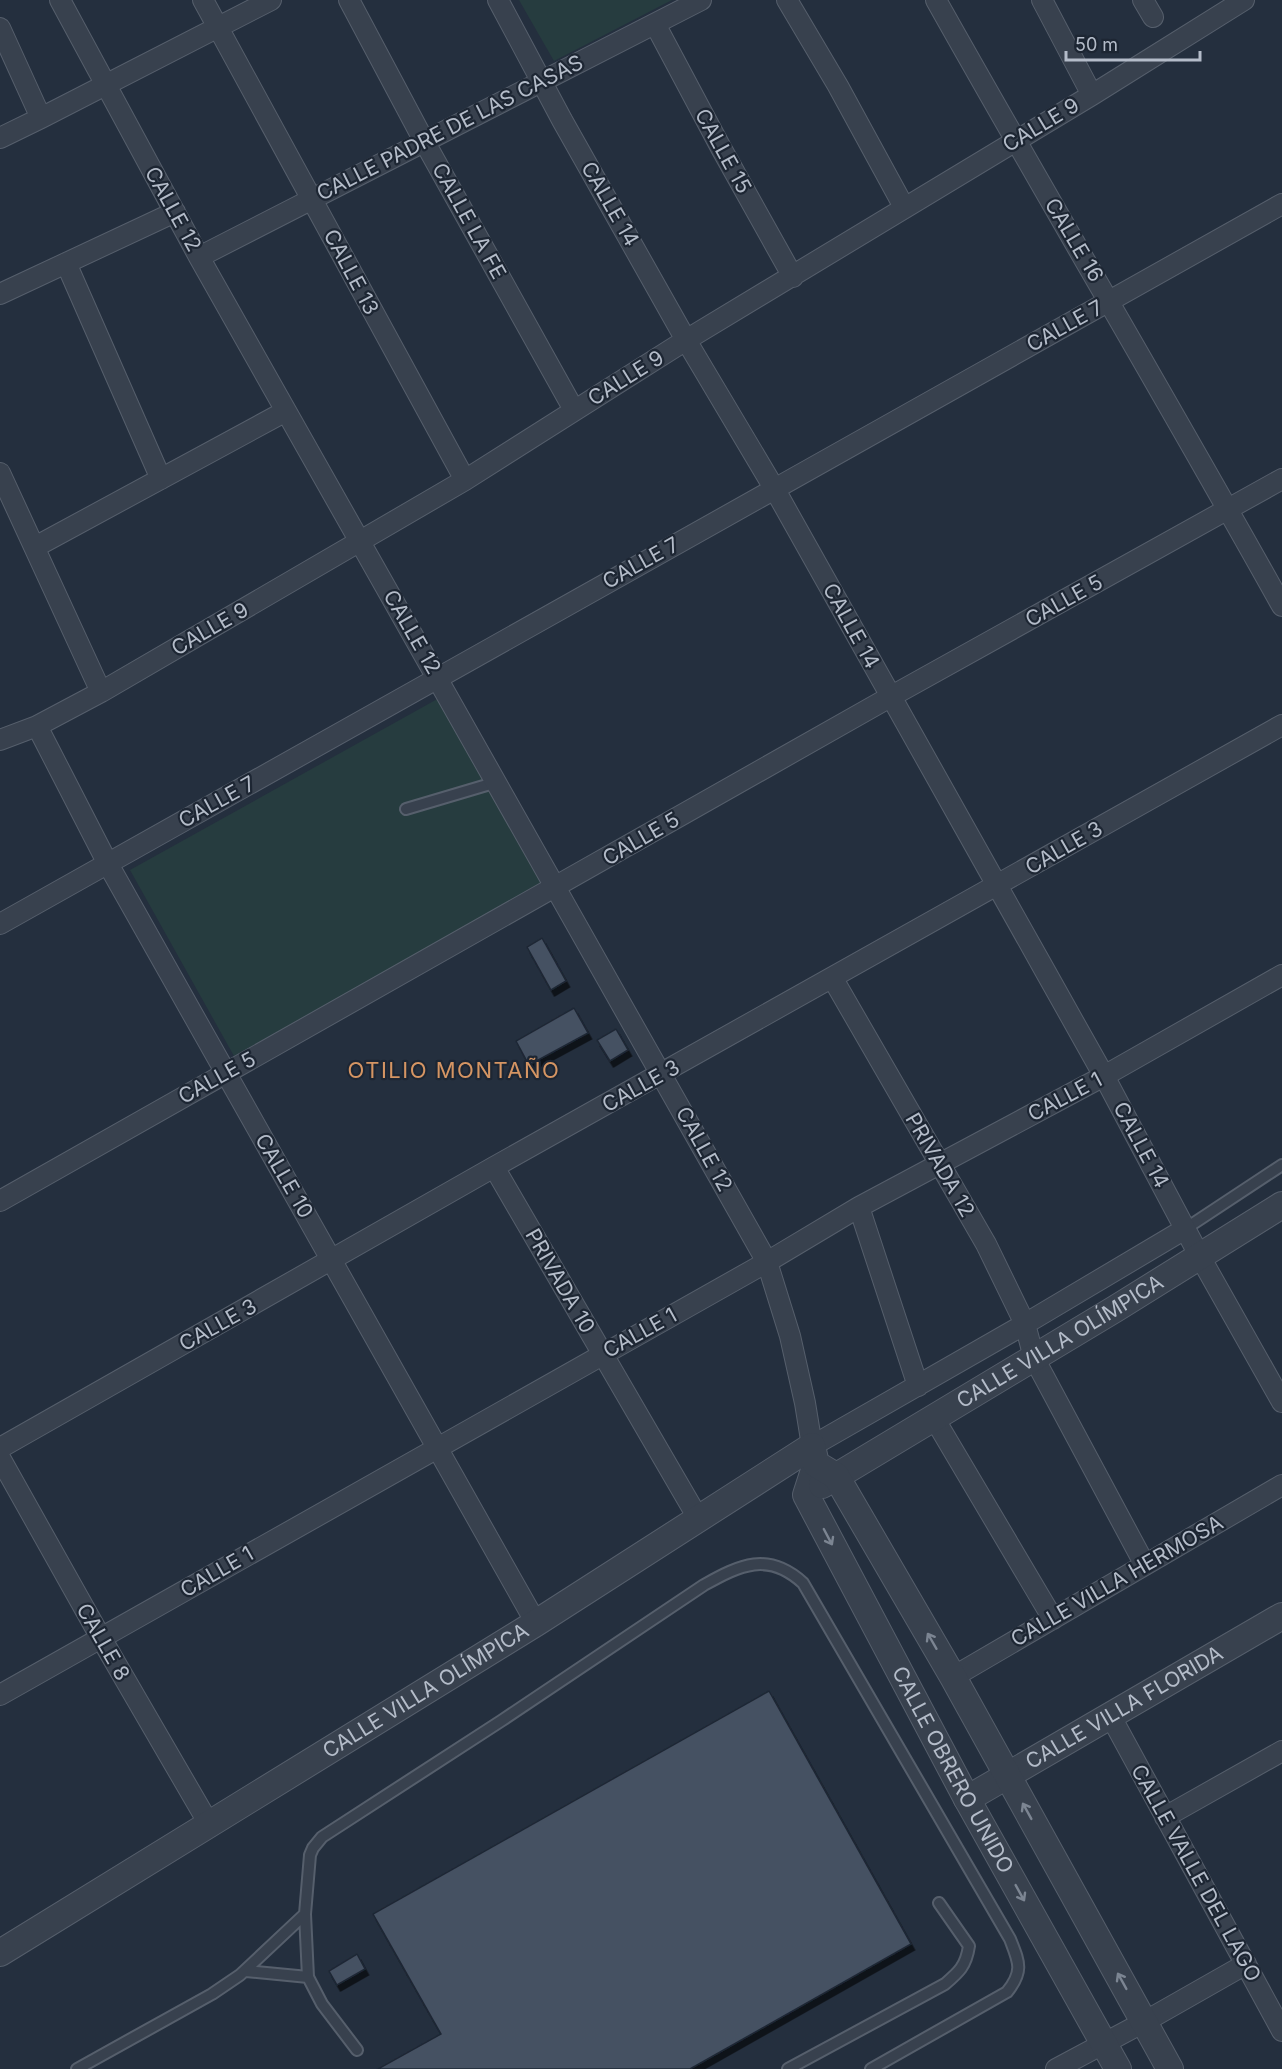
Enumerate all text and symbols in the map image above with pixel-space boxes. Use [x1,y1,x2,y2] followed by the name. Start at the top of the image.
[1066,24,1200,62] scale bar
[1075,34,1118,55] text: 50 m
[312,49,587,206] street label: CALLE PADRE DE LAS CASAS
[998,92,1083,157] street label: CALLE 9
[690,104,757,197] street label: CALLE 15
[576,157,645,251] street label: CALLE 14
[427,158,512,283] street label: CALLE LA FE
[140,162,207,256] street label: CALLE 12
[1040,193,1109,286] street label: CALLE 16
[319,225,384,319] street label: CALLE 13
[1022,294,1107,357] street label: CALLE 7
[583,345,668,411] street label: CALLE 9
[598,531,683,594] street label: CALLE 7
[1021,569,1107,632] street label: CALLE 5
[818,579,885,673] street label: CALLE 14
[378,585,447,678] street label: CALLE 12
[167,597,253,661] street label: CALLE 9
[174,770,259,833] street label: CALLE 7
[598,807,684,871] street label: CALLE 5
[1021,816,1107,880] street label: CALLE 3
[174,1046,260,1109] street label: CALLE 5
[598,1054,684,1117] street label: CALLE 3
[348,1057,560,1083] district label: OTILIO MONTAÑO
[1023,1067,1106,1126] street label: CALLE 1
[1108,1097,1174,1192] street label: CALLE 14
[671,1102,738,1196] street label: CALLE 12
[901,1108,980,1221] street label: PRIVADA 12
[250,1129,319,1222] street label: CALLE 10
[520,1224,600,1338] street label: PRIVADA 10
[952,1269,1168,1413] street label: CALLE VILLA OLÍMPICA
[175,1293,261,1356] street label: CALLE 3
[599,1302,681,1363] street label: CALLE 1
[1006,1510,1227,1652] street label: CALLE VILLA HERMOSA
[823,1527,835,1545] one-way arrow
[176,1541,258,1602] street label: CALLE 1
[71,1599,135,1685] street label: CALLE 8
[318,1618,533,1763] street label: CALLE VILLA OLÍMPICA
[925,1632,937,1649] one-way arrow
[1021,1640,1227,1774] street label: CALLE VILLA FLORIDA
[887,1662,1019,1877] street label: CALLE OBRERO UNIDO
[1126,1760,1267,1986] street label: CALLE VALLE DEL LAGO
[1021,1802,1032,1820] one-way arrow
[1015,1884,1026,1902] one-way arrow
[1115,1973,1127,1990] one-way arrow

